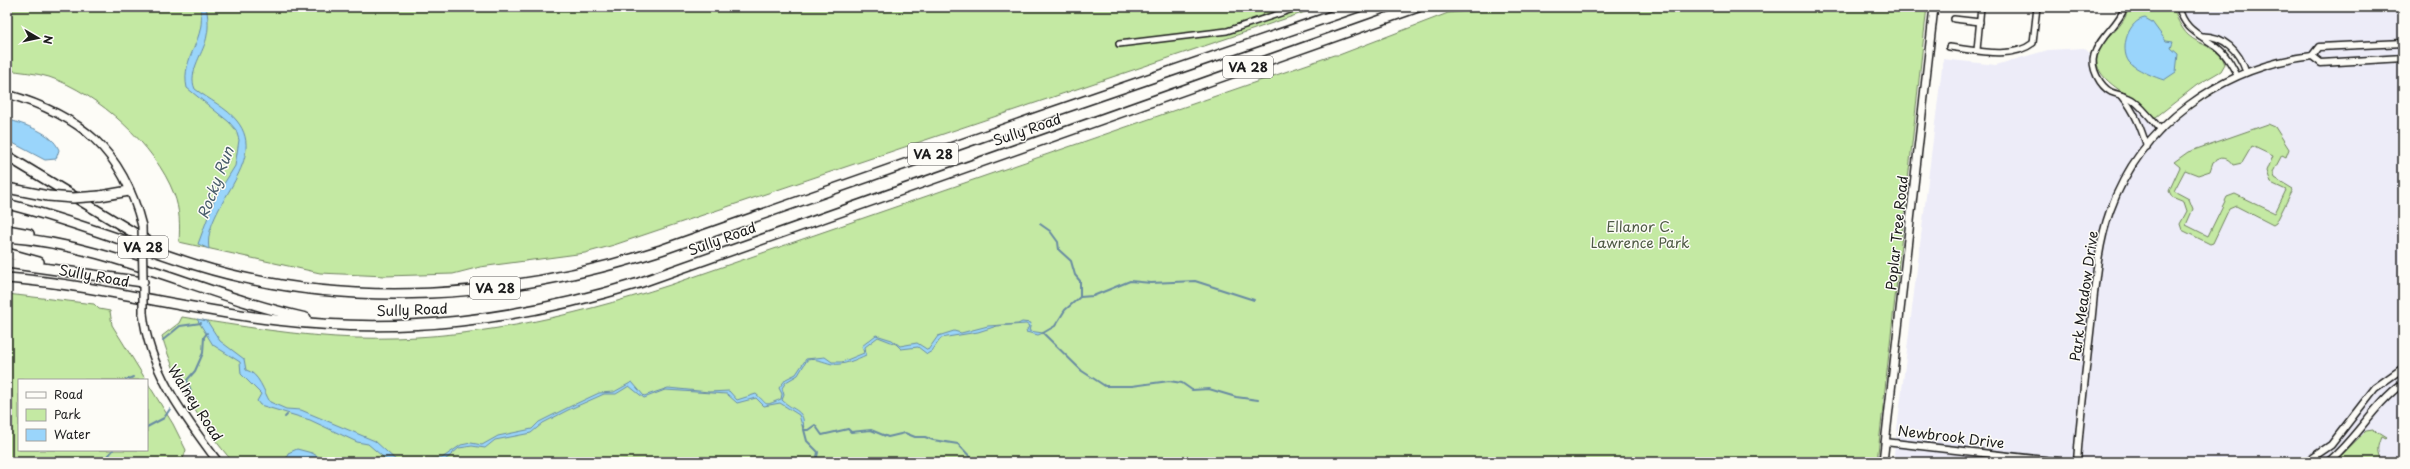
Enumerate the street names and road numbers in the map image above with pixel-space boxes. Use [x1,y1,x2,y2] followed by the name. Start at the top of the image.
[1223,56,1273,78] road number: VA 28
[990,108,1064,151] street label: Sully Road
[908,143,958,165] road number: VA 28
[1880,175,1913,291] street label: Poplar Tree Road
[685,216,759,261] street label: Sully Road
[2064,230,2103,362] street label: Park Meadow Drive
[118,236,168,258] road number: VA 28
[57,259,131,292] street label: Sully Road
[470,277,520,299] road number: VA 28
[376,298,448,321] street label: Sully Road
[163,360,228,445] street label: Walney Road
[1897,420,2006,453] street label: Newbrook Drive

